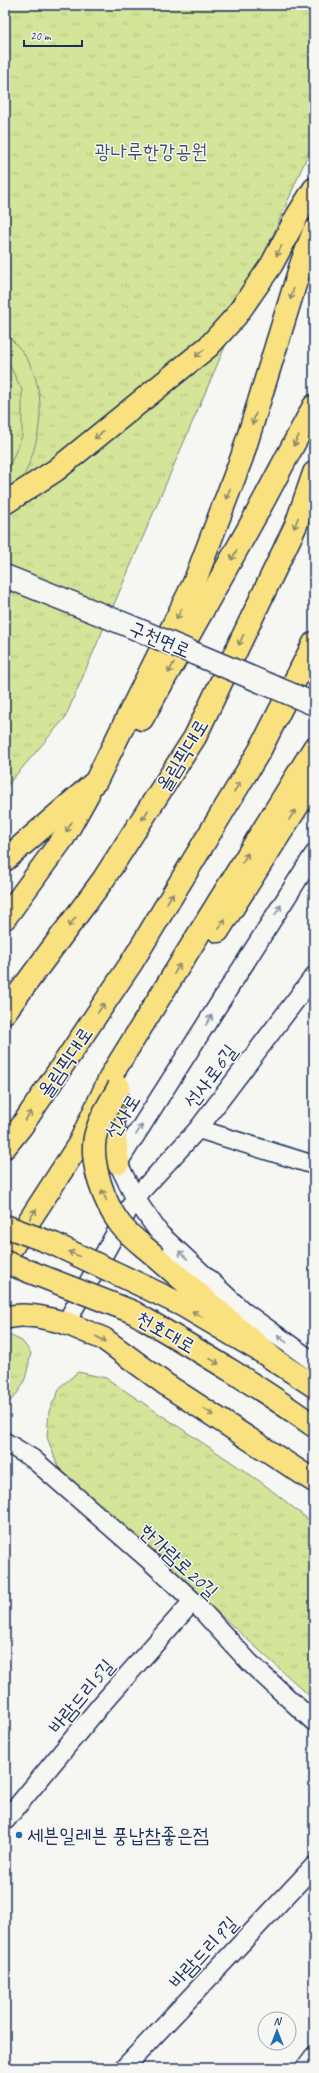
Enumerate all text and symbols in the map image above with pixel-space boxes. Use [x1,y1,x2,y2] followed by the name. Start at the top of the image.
[24,22,82,48] scale bar
[30,28,52,44] text: 20 m
[95,139,207,164] park label: 광나루한강공원
[275,245,282,257] one-way arrow
[288,288,295,301] one-way arrow
[195,349,206,358] one-way arrow
[250,412,257,425] one-way arrow
[94,431,105,440] one-way arrow
[291,434,299,446] one-way arrow
[224,487,231,499] one-way arrow
[292,516,300,528] one-way arrow
[230,549,237,561] one-way arrow
[174,608,182,620] one-way arrow
[125,615,194,664] street label: 구천면로
[237,634,244,646] one-way arrow
[166,662,174,674] one-way arrow
[151,714,214,796] street label: 올림픽대로
[234,781,242,793] one-way arrow
[141,809,149,820] one-way arrow
[288,810,296,821] one-way arrow
[65,821,73,833] one-way arrow
[242,852,250,864] one-way arrow
[167,892,175,904] one-way arrow
[274,905,282,916] one-way arrow
[68,917,76,928] one-way arrow
[218,919,227,930] one-way arrow
[173,964,181,975] one-way arrow
[97,1003,105,1014] one-way arrow
[205,1014,213,1026] one-way arrow
[33,1022,98,1103] street label: 올림픽대로
[178,1039,242,1113] street label: 선사로6길
[99,1089,146,1143] street label: 선사로
[25,1110,33,1122] one-way arrow
[135,1125,143,1136] one-way arrow
[100,1190,108,1202] one-way arrow
[29,1208,38,1219] one-way arrow
[68,1250,80,1257] one-way arrow
[178,1251,188,1260] one-way arrow
[132,1306,200,1359] street label: 천호대로
[192,1310,203,1318] one-way arrow
[95,1335,107,1343] one-way arrow
[277,1335,288,1343] one-way arrow
[208,1357,219,1365] one-way arrow
[203,1408,214,1416] one-way arrow
[134,1519,223,1604] street label: 한가람로20길
[43,1654,120,1739] street label: 바람드리5길
[27,1823,209,1848] place label: 세븐일레븐 풍납참좋은점
[14,1830,24,1840] marker: 세븐일레븐 풍납참좋은점
[164,1911,243,1994] street label: 바람드리9길
[257,2011,297,2051] north arrow
[274,2014,283,2028] text: N

